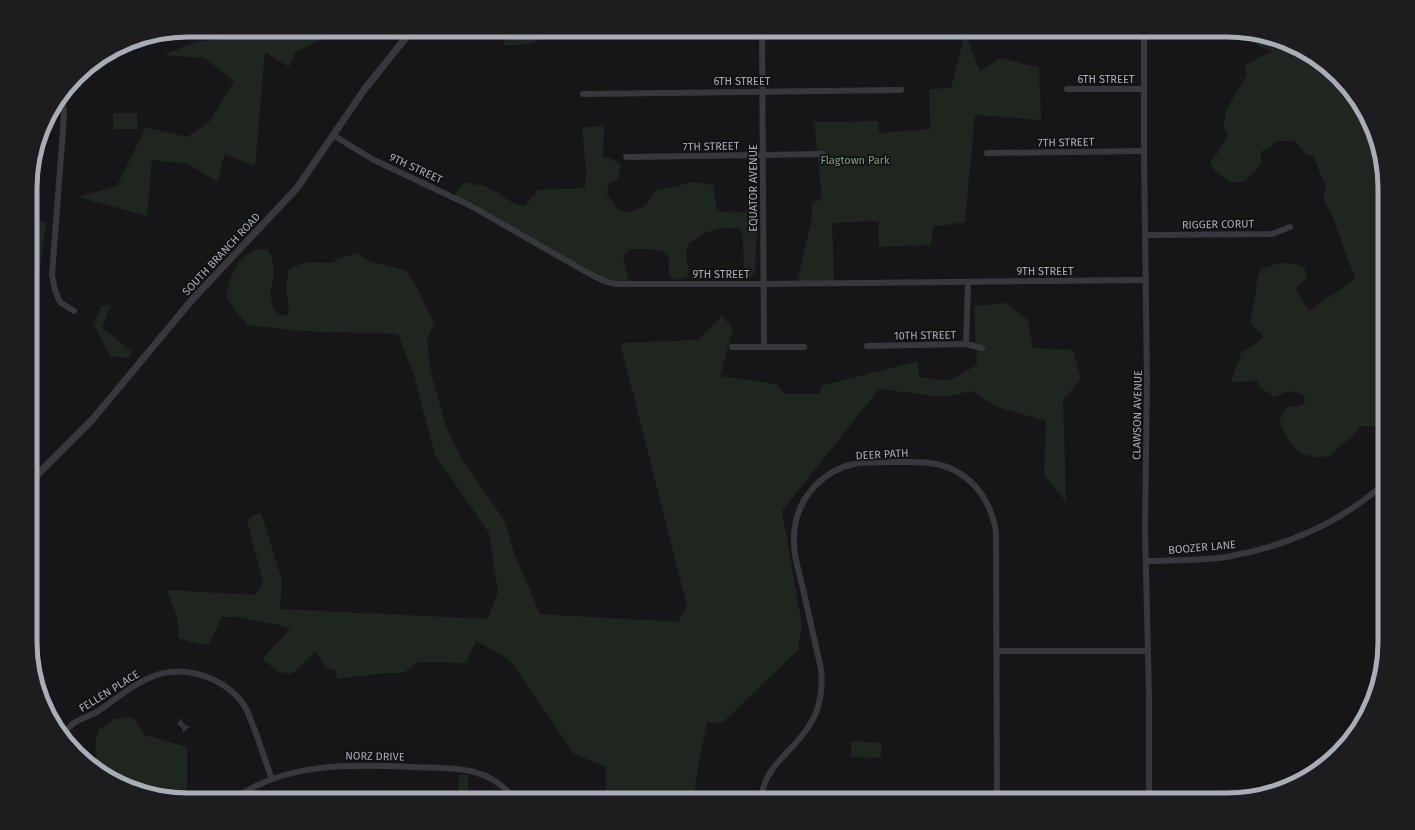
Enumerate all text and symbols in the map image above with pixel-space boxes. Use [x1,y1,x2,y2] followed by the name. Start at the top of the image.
[1078,73,1135,86] street label: 6TH STREET
[714,75,771,88] street label: 6TH STREET
[1038,136,1095,149] street label: 7TH STREET
[683,140,740,153] street label: 7TH STREET
[747,144,760,232] street label: EQUATOR AVENUE
[387,150,445,187] street label: 9TH STREET
[820,154,890,167] park label: Flagtown Park
[180,210,263,298] street label: SOUTH BRANCH ROAD
[1182,217,1255,232] street label: RIGGER CORUT
[1016,265,1074,278] street label: 9TH STREET
[692,268,750,281] street label: 9TH STREET
[894,328,957,343] street label: 10TH STREET
[1130,370,1145,460] street label: CLAWSON AVENUE
[855,447,909,462] street label: DEER PATH
[1168,538,1237,557] street label: BOOZER LANE
[77,668,142,715] street label: FELLEN PLACE
[345,749,405,764] street label: NORZ DRIVE

